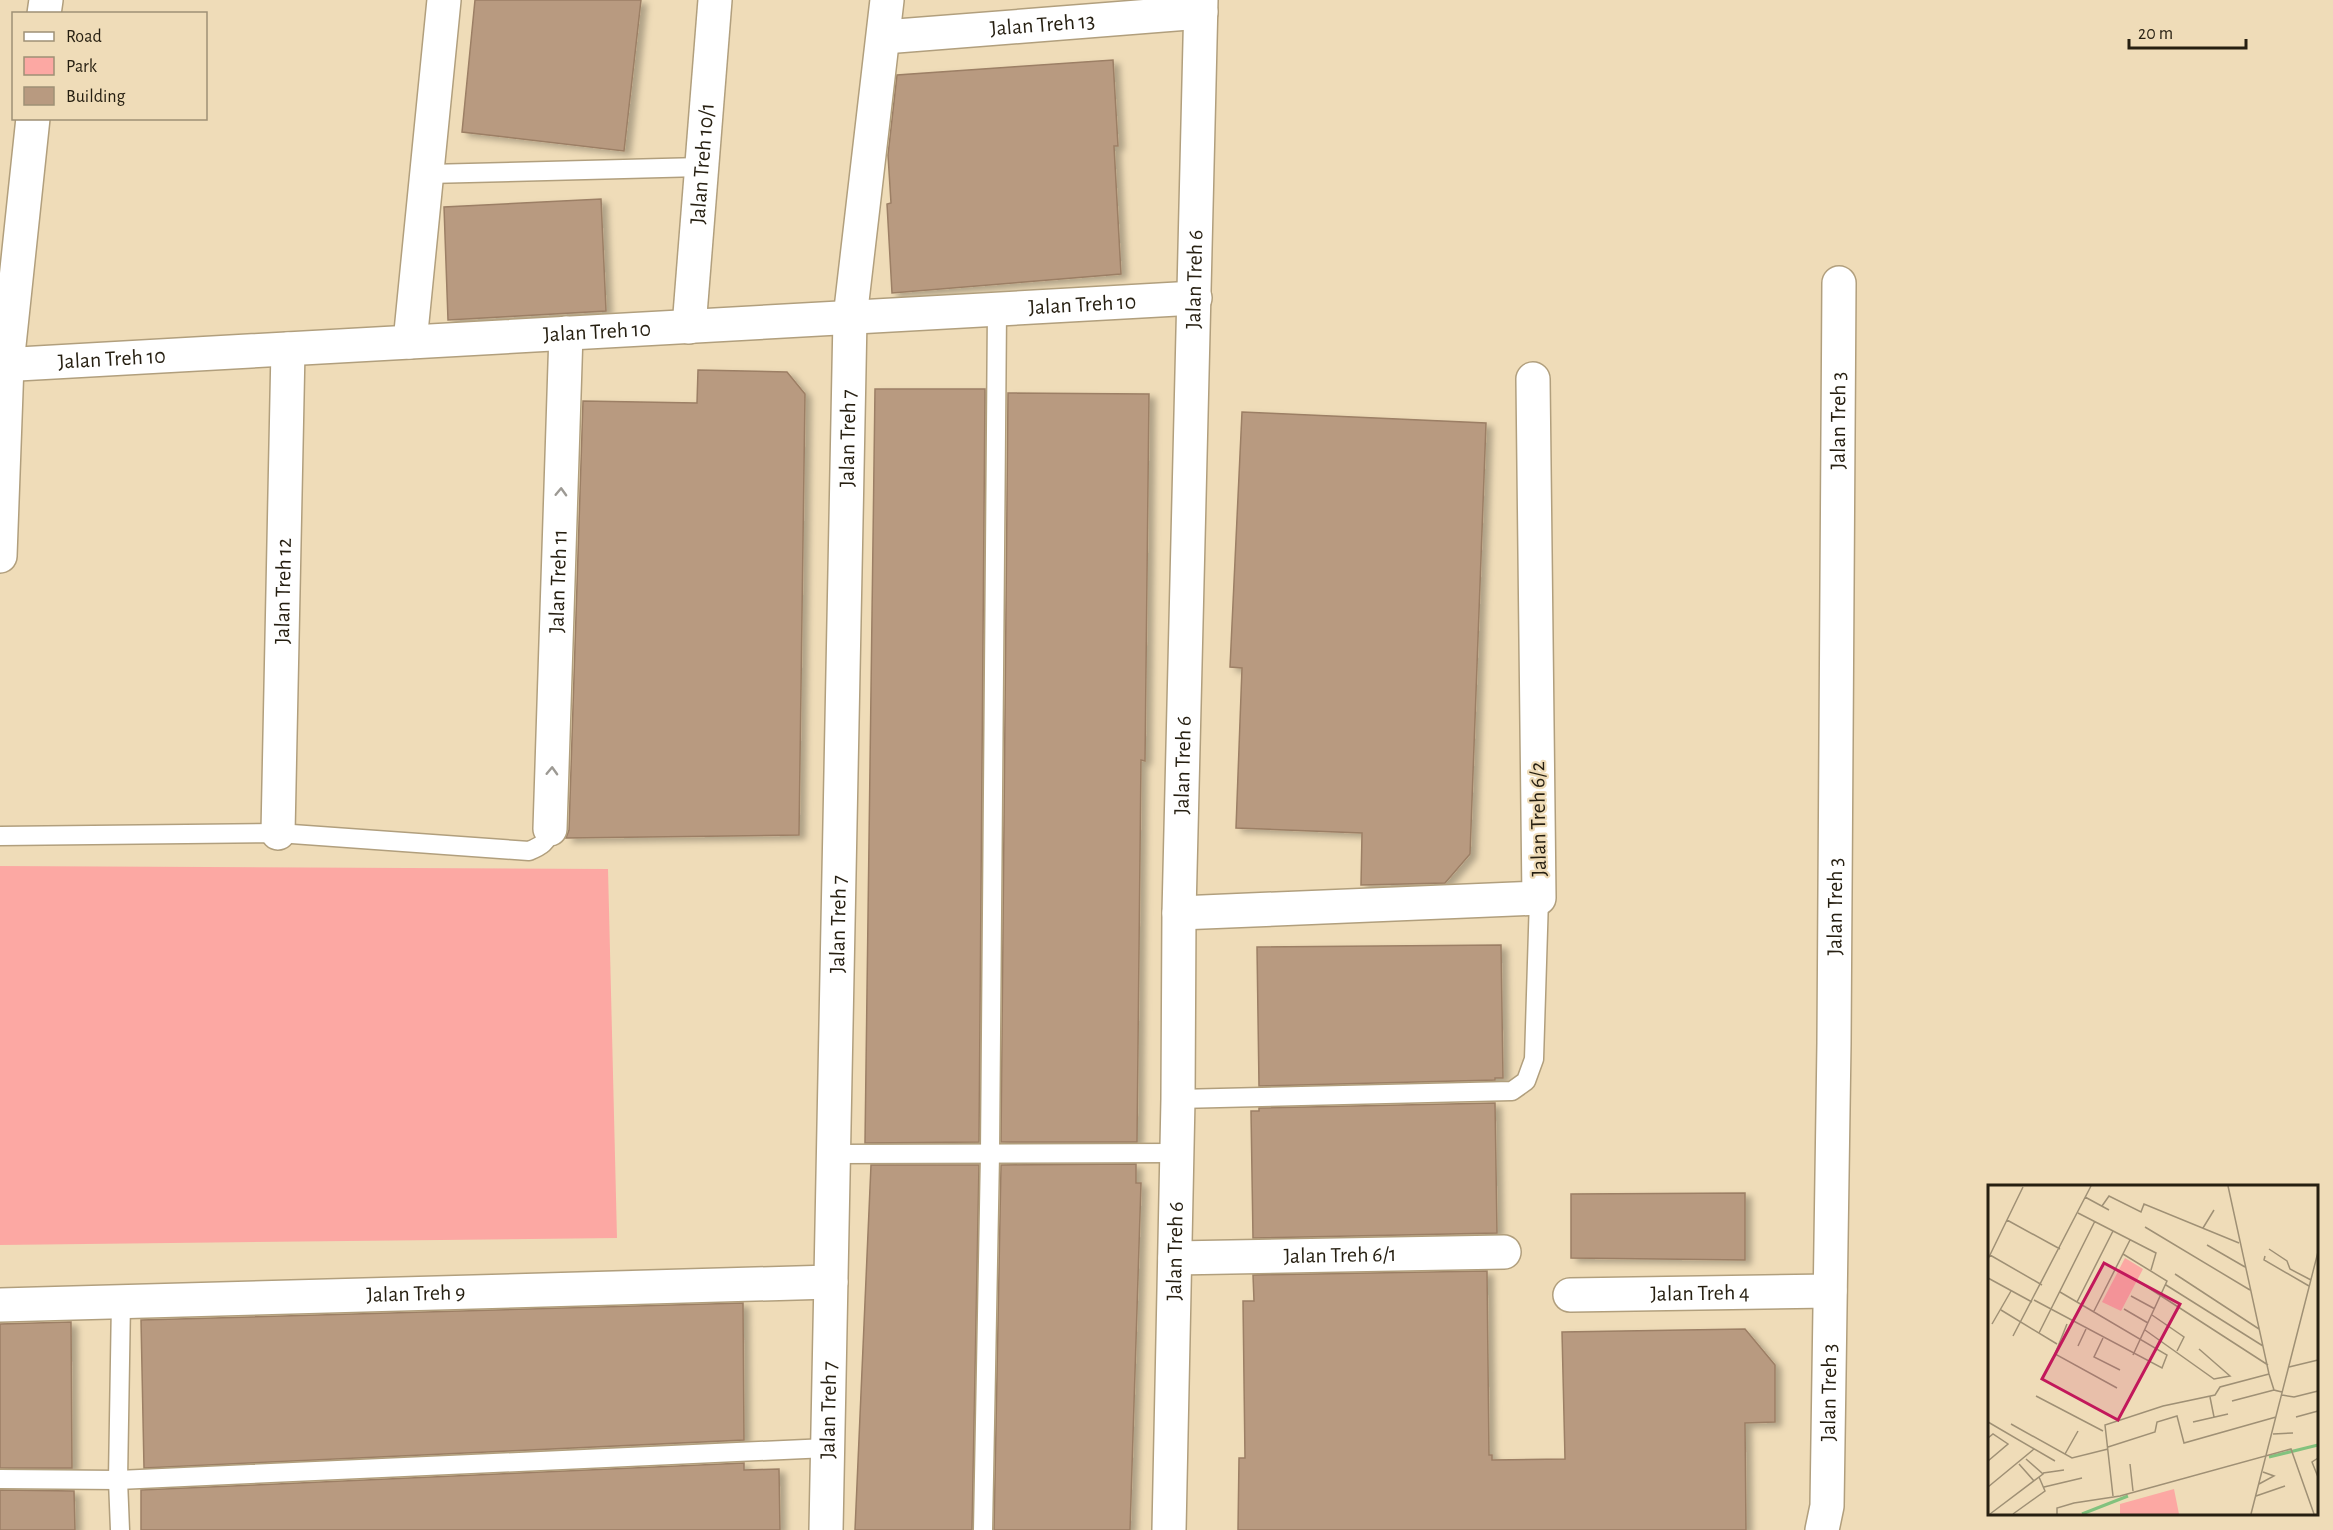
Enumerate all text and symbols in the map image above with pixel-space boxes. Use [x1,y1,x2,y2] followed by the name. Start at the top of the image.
[989,9,1096,40] street label: Jalan Treh 13
[12,12,207,120] legend
[2129,12,2246,50] scale bar
[2138,25,2173,43] text: 20 m
[66,28,102,46] text: Road
[66,58,98,76] text: Park
[66,88,126,106] text: Building
[686,102,718,225] street label: Jalan Treh 10/1
[1182,230,1206,329] street label: Jalan Treh 6
[1028,290,1137,318] street label: Jalan Treh 10
[543,318,652,346] street label: Jalan Treh 10
[57,345,166,373] street label: Jalan Treh 10
[1827,372,1849,470] street label: Jalan Treh 3
[836,389,860,487] street label: Jalan Treh 7
[555,488,568,497] one-way arrow
[545,529,571,633] street label: Jalan Treh 11
[271,538,295,644] street label: Jalan Treh 12
[1170,715,1195,815] street label: Jalan Treh 6
[1526,761,1550,877] street label: Jalan Treh 6/2
[546,766,559,775] one-way arrow
[1824,858,1846,956] street label: Jalan Treh 3
[826,875,850,973] street label: Jalan Treh 7
[1988,1185,2318,1515] inset map
[1163,1201,1187,1301] street label: Jalan Treh 6
[1283,1243,1397,1267] street label: Jalan Treh 6/1
[366,1281,466,1306] street label: Jalan Treh 9
[1650,1281,1750,1305] street label: Jalan Treh 4
[1817,1343,1840,1442] street label: Jalan Treh 3
[816,1361,840,1459] street label: Jalan Treh 7

